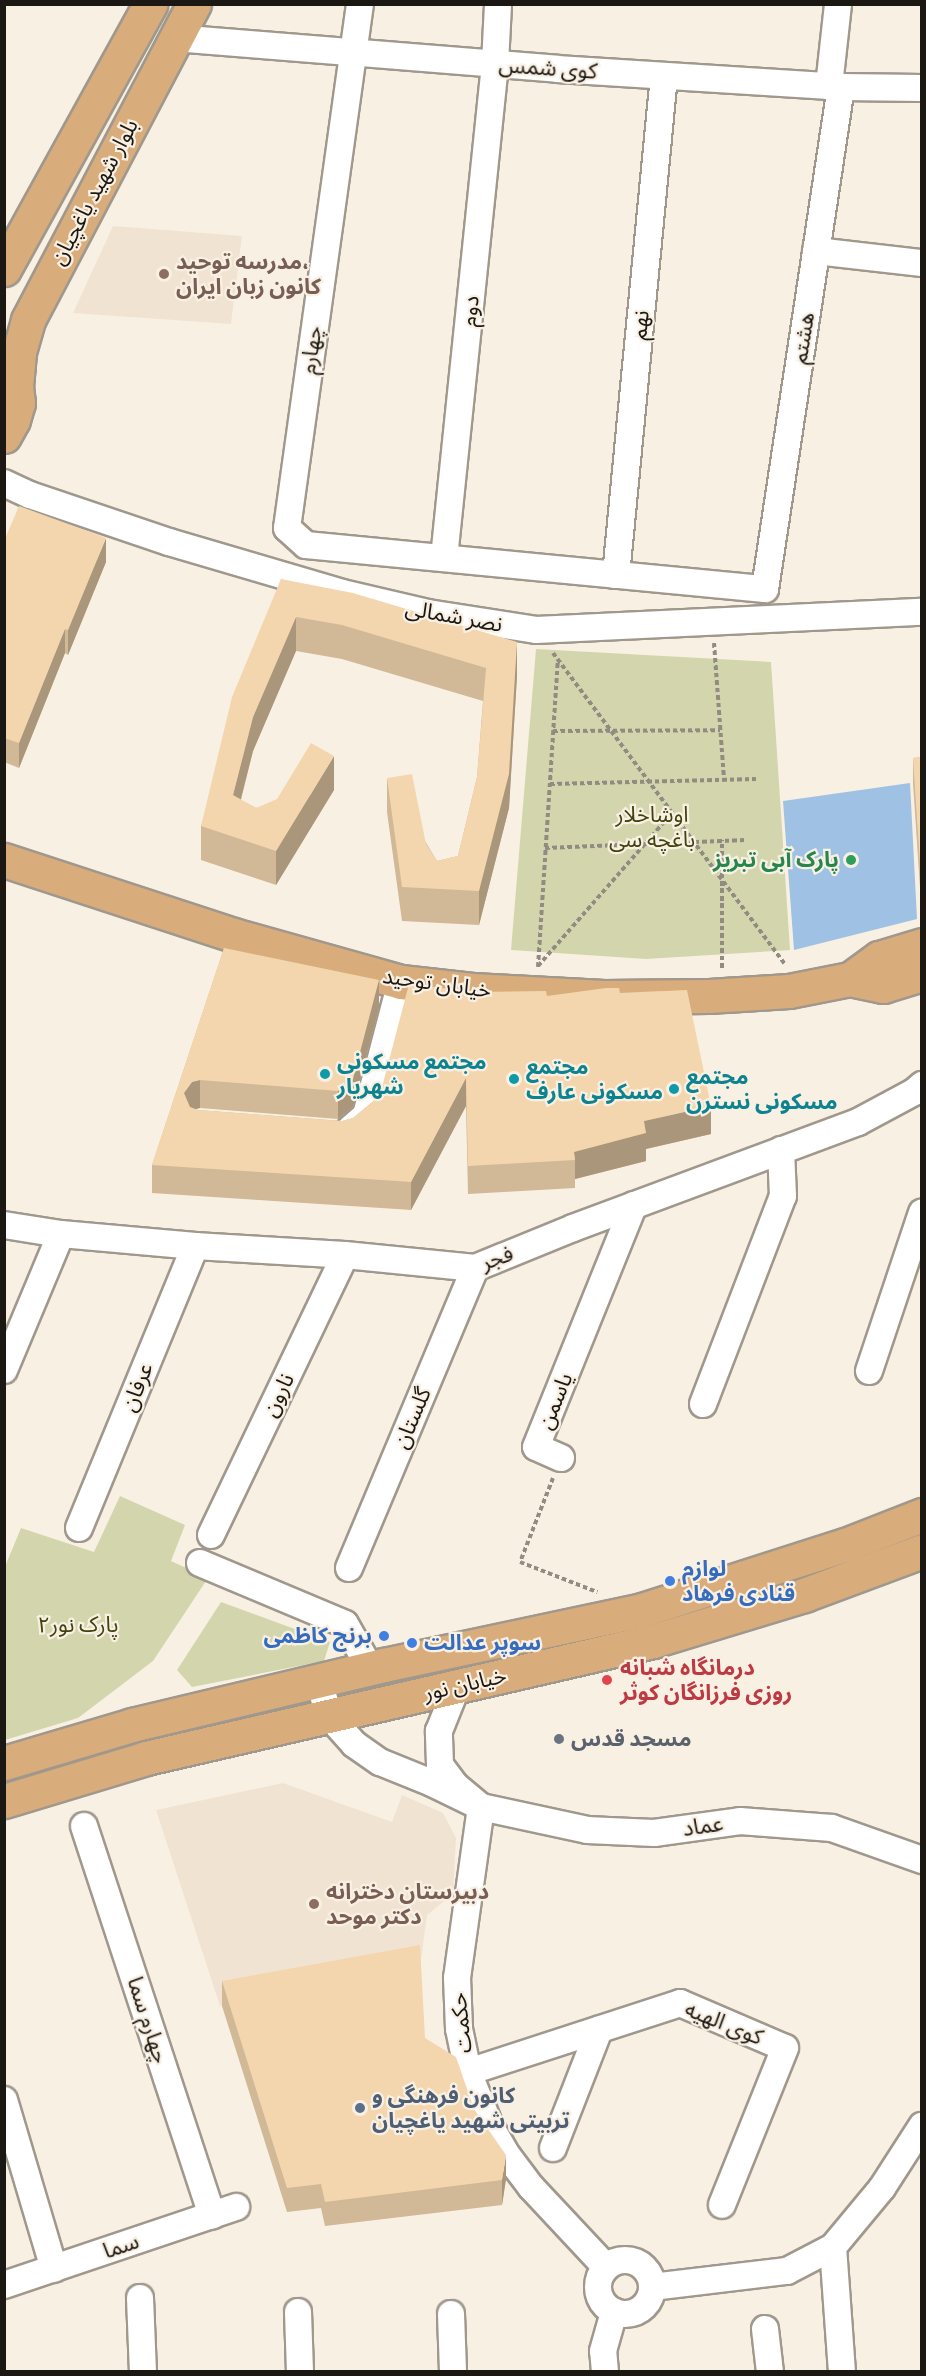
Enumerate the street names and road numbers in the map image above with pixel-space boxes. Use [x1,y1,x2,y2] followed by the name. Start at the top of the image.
[498,51,598,85] street label: کوی شمس
[44,114,144,270] street label: بلوار شهید یاغچیان
[455,294,485,328] street label: دوم
[625,309,655,341] street label: نهم
[786,310,820,366] street label: هشتم
[295,324,327,376] street label: چهارم
[403,594,505,638] street label: نصر شمالی
[381,962,493,1004] street label: خیابان توحید
[477,1240,517,1276] street label: فجر
[115,1359,159,1415] street label: عرفان
[256,1369,300,1421] street label: نارون
[532,1369,578,1433] street label: یاسمن
[387,1383,437,1453] street label: گلستان
[421,1662,509,1706] street label: خیابان نور
[681,1810,725,1842] street label: عماد
[122,1973,174,2067] street label: چهارم سما
[445,1991,477,2055] street label: حکمت
[681,1995,767,2051] street label: کوی الهیه
[100,2228,142,2264] street label: سما

